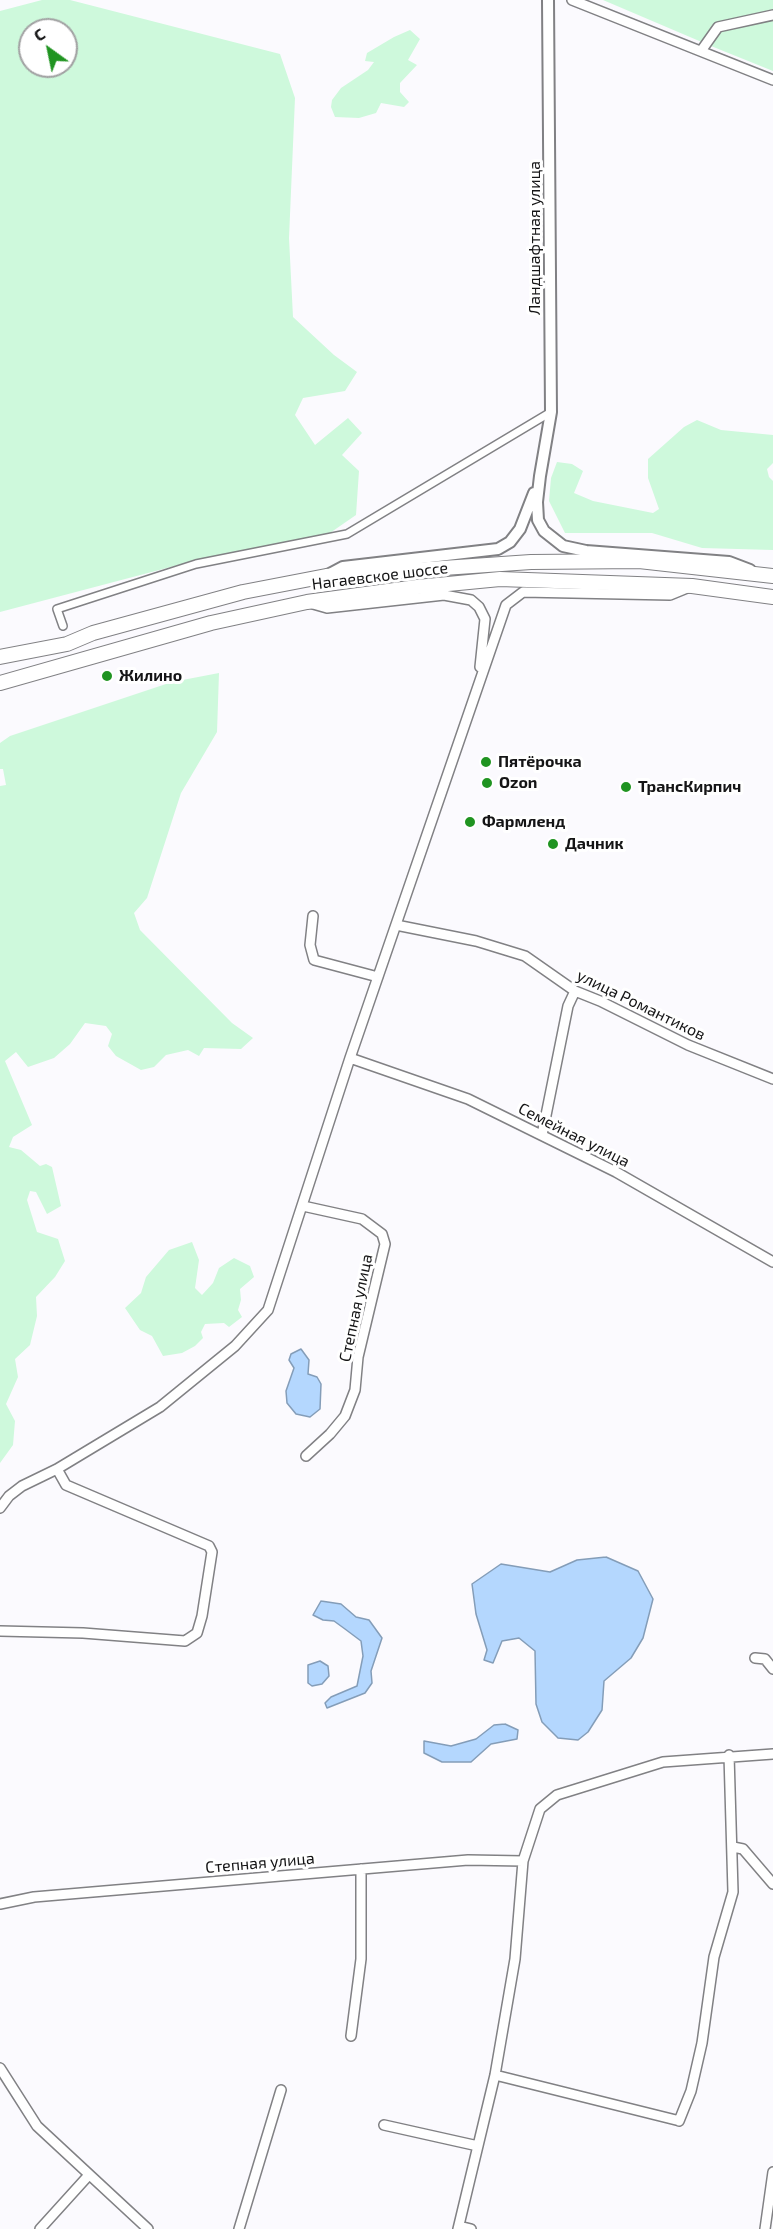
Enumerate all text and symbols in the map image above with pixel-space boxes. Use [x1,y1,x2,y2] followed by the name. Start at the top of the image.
[18,18,78,78] north arrow
[30,24,48,45] text: С
[525,161,545,315] street label: Ландшафтная улица
[311,558,449,594] street label: Нагаевское шоссе
[119,666,182,686] place label: Жилино
[100,669,114,683] marker: Жилино
[498,752,582,772] place label: Пятёрочка
[479,755,493,769] marker: Пятёрочка
[499,773,537,793] place label: Ozon
[480,776,494,790] marker: Ozon
[638,777,741,797] place label: ТрансКирпич
[619,780,633,794] marker: ТрансКирпич
[482,812,565,832] place label: Фармленд
[463,815,477,829] marker: Фармленд
[565,834,624,854] place label: Дачник
[546,837,560,851] marker: Дачник
[574,966,708,1044] street label: улица Романтиков
[515,1099,633,1171] street label: Семейная улица
[335,1252,377,1364] street label: Степная улица
[204,1849,316,1877] street label: Степная улица

